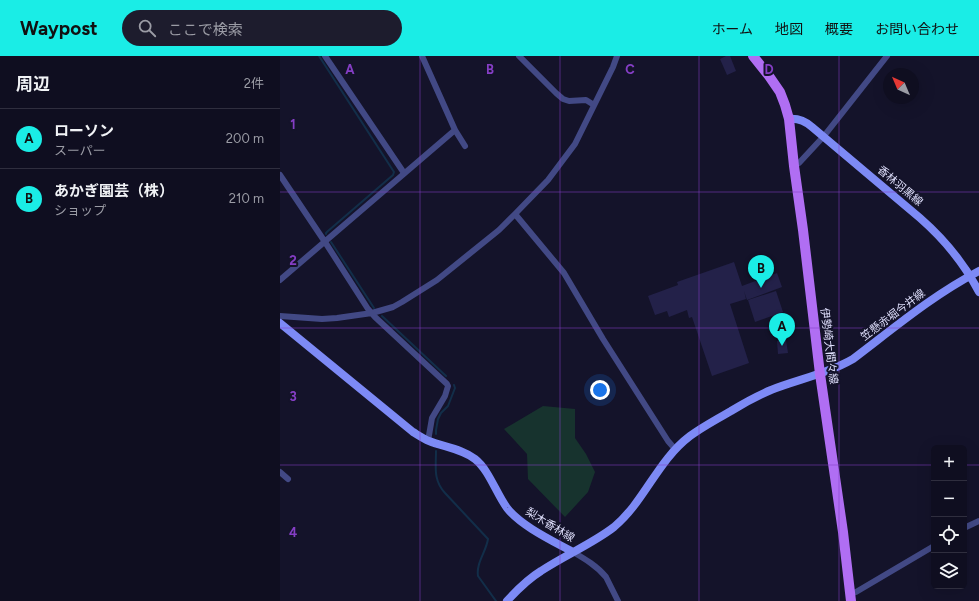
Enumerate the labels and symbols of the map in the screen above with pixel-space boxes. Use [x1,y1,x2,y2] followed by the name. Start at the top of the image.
[345,62,355,77] text: A
[486,62,494,77] text: B
[625,62,635,77] text: C
[764,62,774,77] text: D
[883,68,919,104] north arrow
[290,117,296,132] text: 1
[875,163,925,209] street label: 香林羽黒線
[289,253,297,268] text: 2
[748,255,774,288] pin: B
[858,287,928,343] street label: 笠懸赤堀今井線
[818,307,840,385] street label: 伊勢崎大間々線
[769,313,795,346] pin: A
[590,380,610,400] your location
[289,389,297,404] text: 3
[523,505,577,545] street label: 梨木香林線
[289,525,297,540] text: 4

